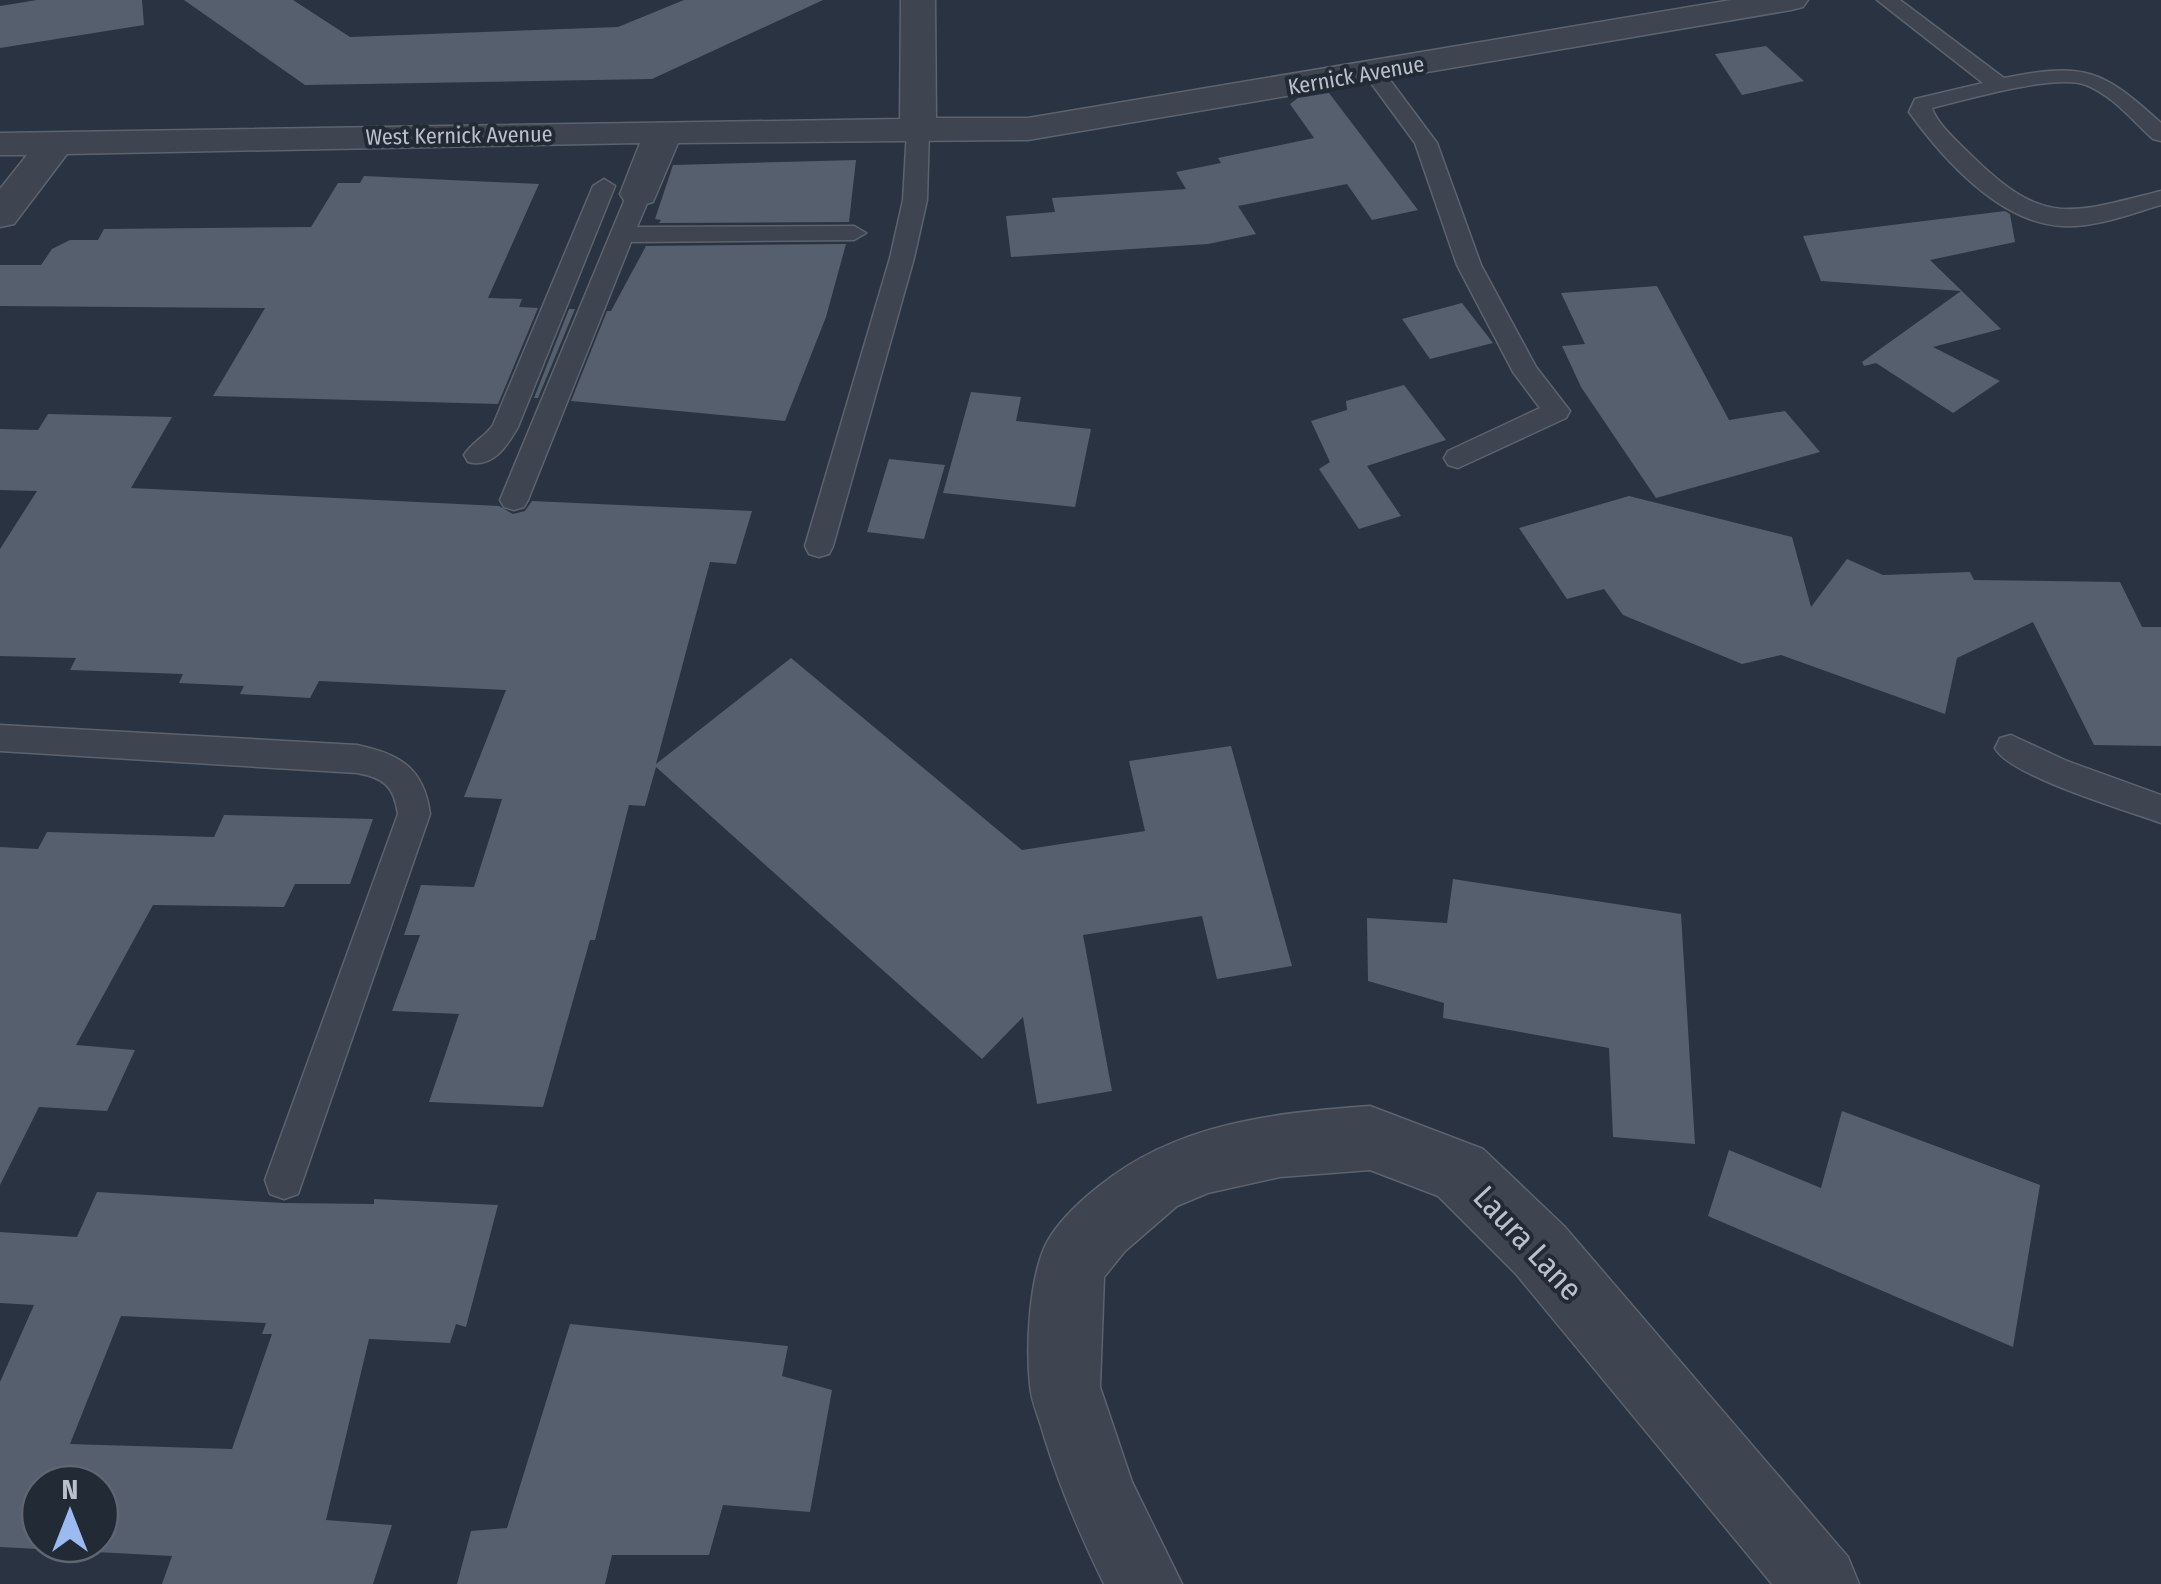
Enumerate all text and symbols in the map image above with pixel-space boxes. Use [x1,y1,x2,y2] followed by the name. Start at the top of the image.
[1286,50,1426,101] street label: Kernick Avenue
[365,120,553,151] street label: West Kernick Avenue
[1466,1178,1590,1308] street label: Laura Lane
[20,1464,120,1564] north arrow
[62,1473,78,1506] text: N

